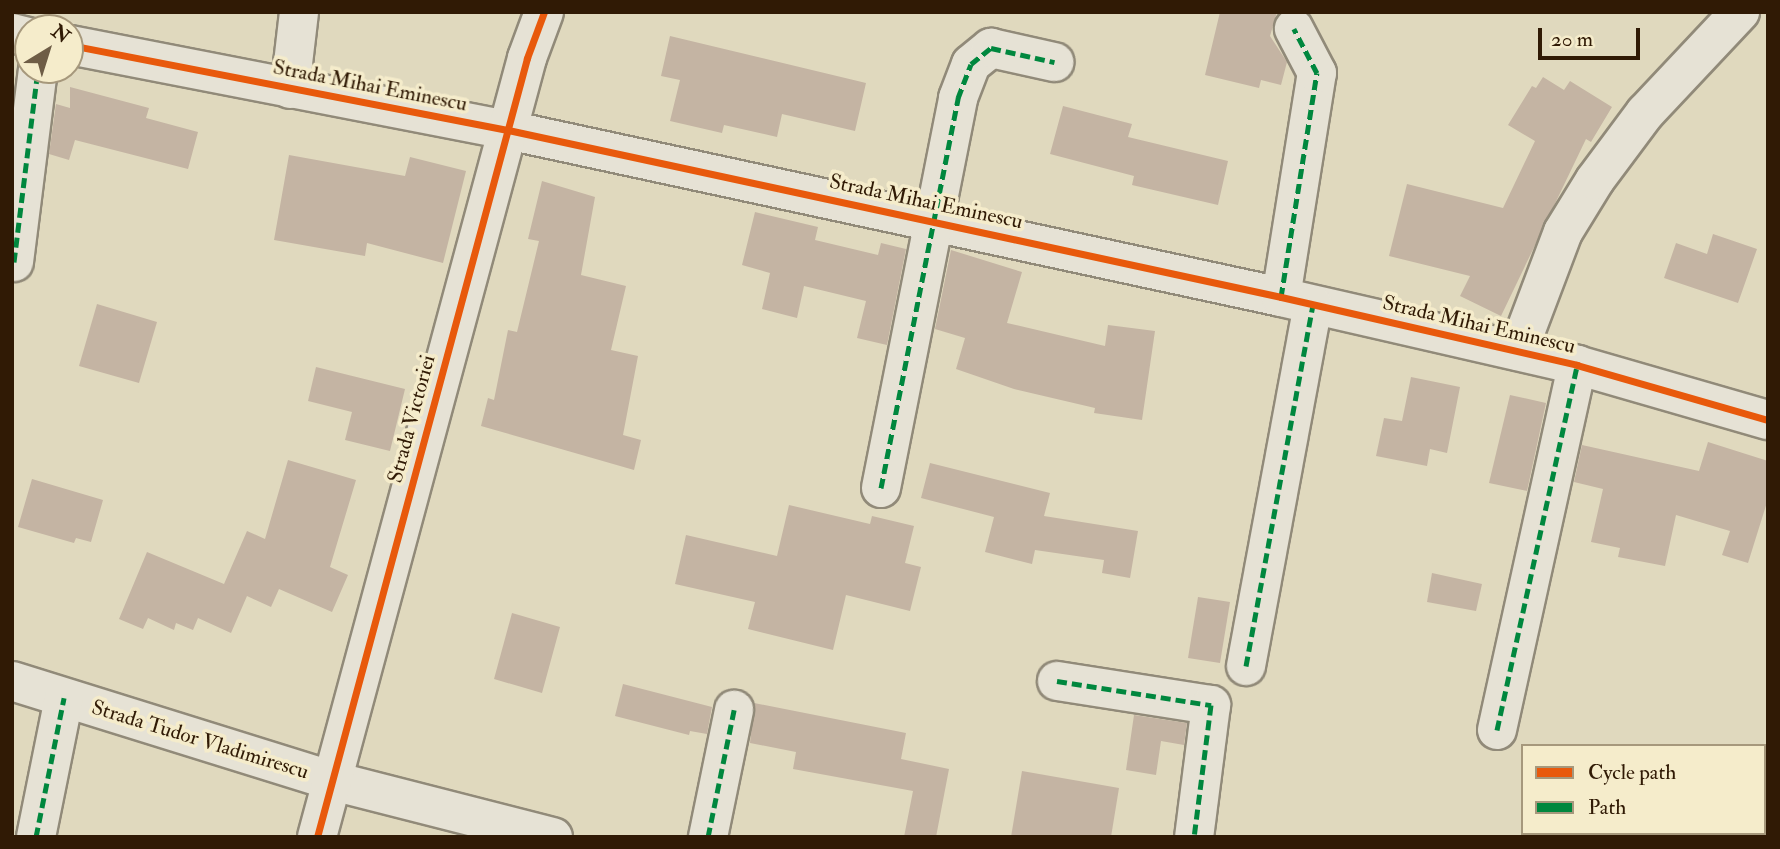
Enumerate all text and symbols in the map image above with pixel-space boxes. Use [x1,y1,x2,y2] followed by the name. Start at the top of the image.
[14,14,84,84] north arrow
[1542,14,1644,58] scale bar
[47,19,75,49] text: N
[1551,26,1593,53] text: 20 m
[271,55,469,117] street label: Strada Mihai Eminescu
[827,169,1025,235] street label: Strada Mihai Eminescu
[1380,291,1578,359] street label: Strada Mihai Eminescu
[383,352,441,486] street label: Strada Victoriei
[89,695,311,785] street label: Strada Tudor Vladimirescu
[1521,744,1766,835] legend
[1588,759,1676,786] text: Cycle path
[1588,794,1626,821] text: Path

